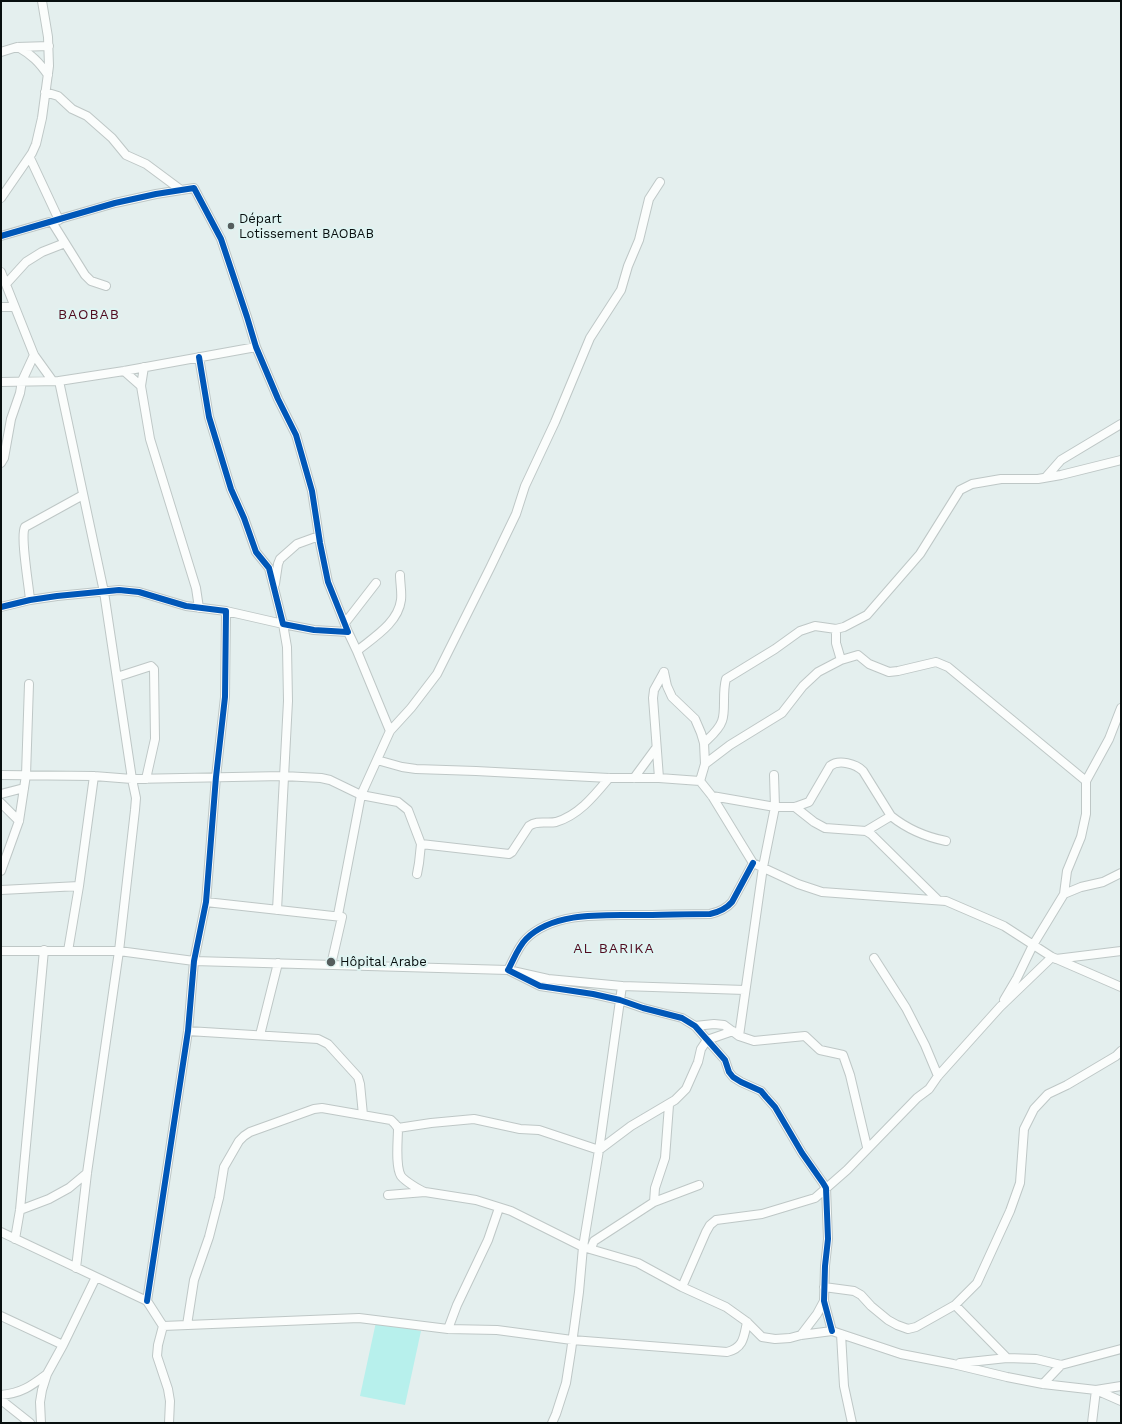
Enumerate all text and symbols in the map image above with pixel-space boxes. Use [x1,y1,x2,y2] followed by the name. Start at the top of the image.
[239,211,374,242] place label: Départ Lotissement BAOBAB
[226,221,236,231] marker: Départ Lotissement BAOBAB
[58,307,120,323] district label: BAOBAB
[573,941,655,957] district label: AL BARIKA
[340,954,427,970] place label: Hôpital Arabe
[325,956,337,968] marker: Hôpital Arabe

